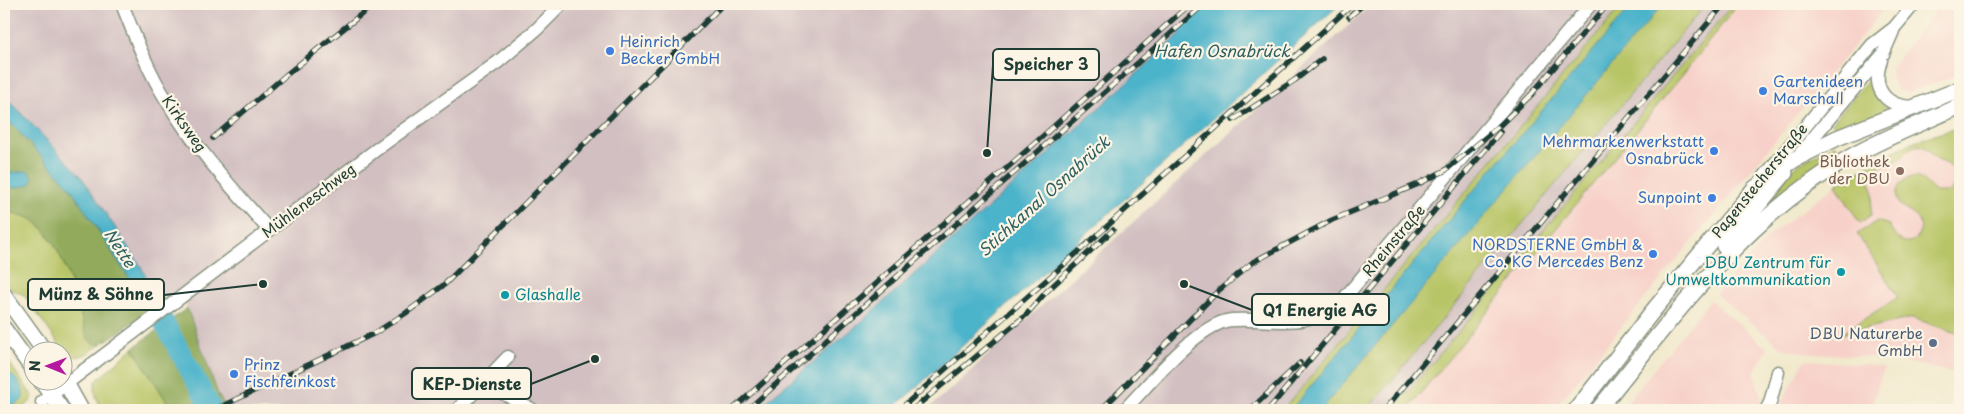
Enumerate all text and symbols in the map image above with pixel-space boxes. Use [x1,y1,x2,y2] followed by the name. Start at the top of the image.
[620,29,720,69] place label: Heinrich Becker GmbH
[1154,38,1291,62] water label: Hafen Osnabrück
[604,45,616,57] marker: Heinrich Becker GmbH
[993,49,1099,80] callout: Speicher 3
[1003,51,1089,75] text: Speicher 3
[1773,69,1863,109] place label: Gartenideen Marschall
[1757,85,1769,97] marker: Gartenideen Marschall
[157,90,213,156] street label: Kirksweg
[1705,118,1812,242] street label: Pagenstecherstraße
[972,129,1116,261] water label: Stichkanal Osnabrück
[1542,129,1704,169] place label: Mehrmarkenwerkstatt Osnabrück
[1708,145,1720,157] marker: Mehrmarkenwerkstatt Osnabrück
[1819,149,1890,189] place label: Bibliothek der DBU
[256,157,360,243] street label: Mühleneschweg
[1894,165,1906,177] marker: Bibliothek der DBU
[1638,185,1702,208] place label: Sunpoint
[1706,192,1718,204] marker: Sunpoint
[1356,199,1430,281] street label: Rheinstraße
[99,223,143,273] water label: Nette
[1472,232,1643,272] place label: NORDSTERNE GmbH & Co. KG Mercedes Benz
[1647,248,1659,260] marker: NORDSTERNE GmbH & Co. KG Mercedes Benz
[1665,250,1831,290] place label: DBU Zentrum für Umweltkommunikation
[1835,266,1847,278] marker: DBU Zentrum für Umweltkommunikation
[28,279,164,310] callout: Münz & Söhne
[39,281,153,305] text: Münz & Söhne
[515,282,581,305] place label: Glashalle
[499,289,511,301] marker: Glashalle
[1252,294,1389,325] callout: Q1 Energie AG
[1263,297,1377,321] text: Q1 Energie AG
[1809,321,1923,361] place label: DBU Naturerbe GmbH
[1927,337,1939,349] marker: DBU Naturerbe GmbH
[22,342,72,392] north arrow
[244,352,336,392] place label: Prinz Fischfeinkost
[24,360,45,371] text: N
[228,368,240,380] marker: Prinz Fischfeinkost
[412,368,531,399] callout: KEP-Dienste
[422,371,522,395] text: KEP-Dienste

